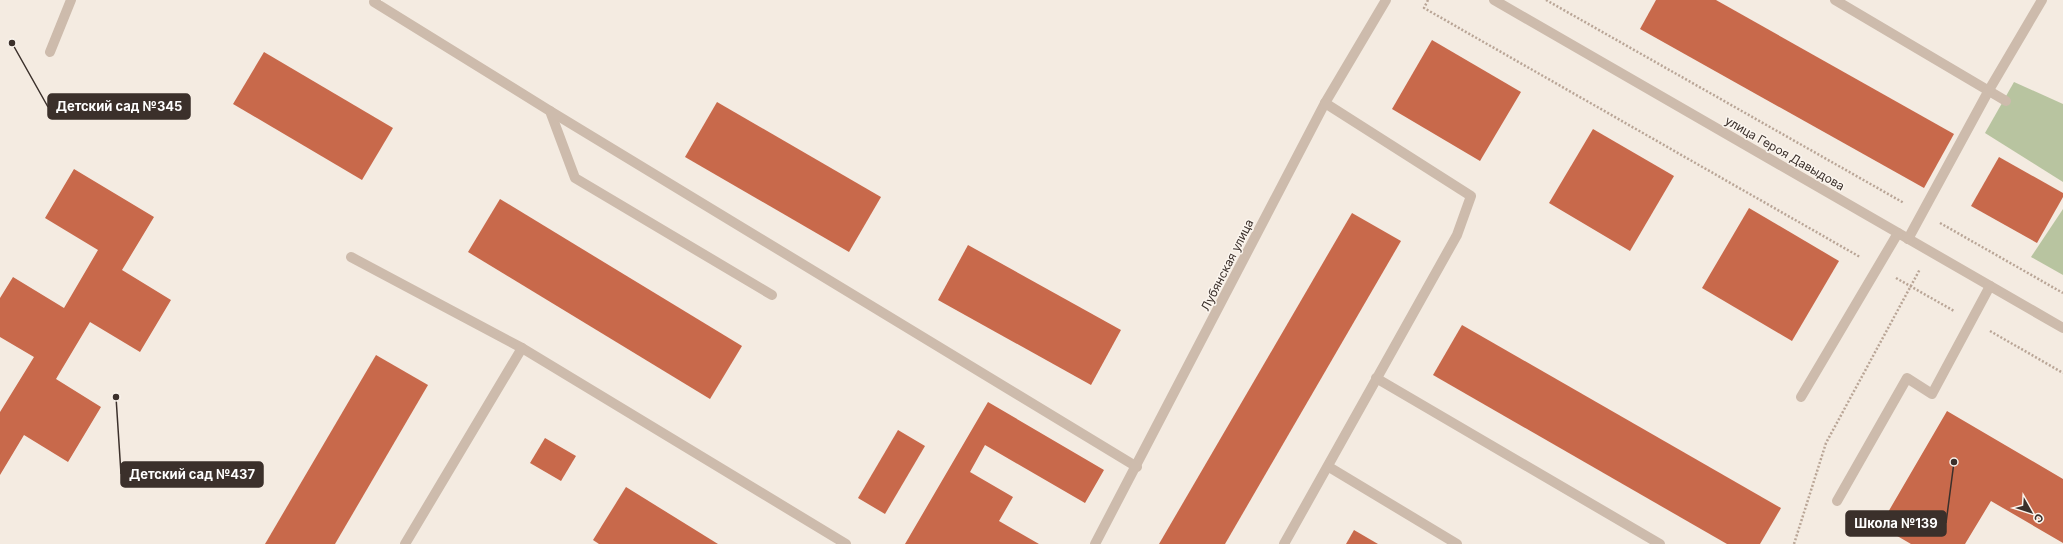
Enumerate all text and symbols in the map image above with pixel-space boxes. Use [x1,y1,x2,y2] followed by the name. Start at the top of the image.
[48,94,190,119] callout: Детский сад №345
[56,98,182,114] text: Детский сад №345
[1723,113,1847,193] street label: улица Героя Давыдова
[1197,217,1257,313] street label: Лубянская улица
[121,462,263,487] callout: Детский сад №437
[129,466,255,482] text: Детский сад №437
[2011,492,2051,532] north arrow
[1846,511,1946,536] callout: Школа №139
[2031,511,2047,526] text: С
[1854,515,1938,531] text: Школа №139

